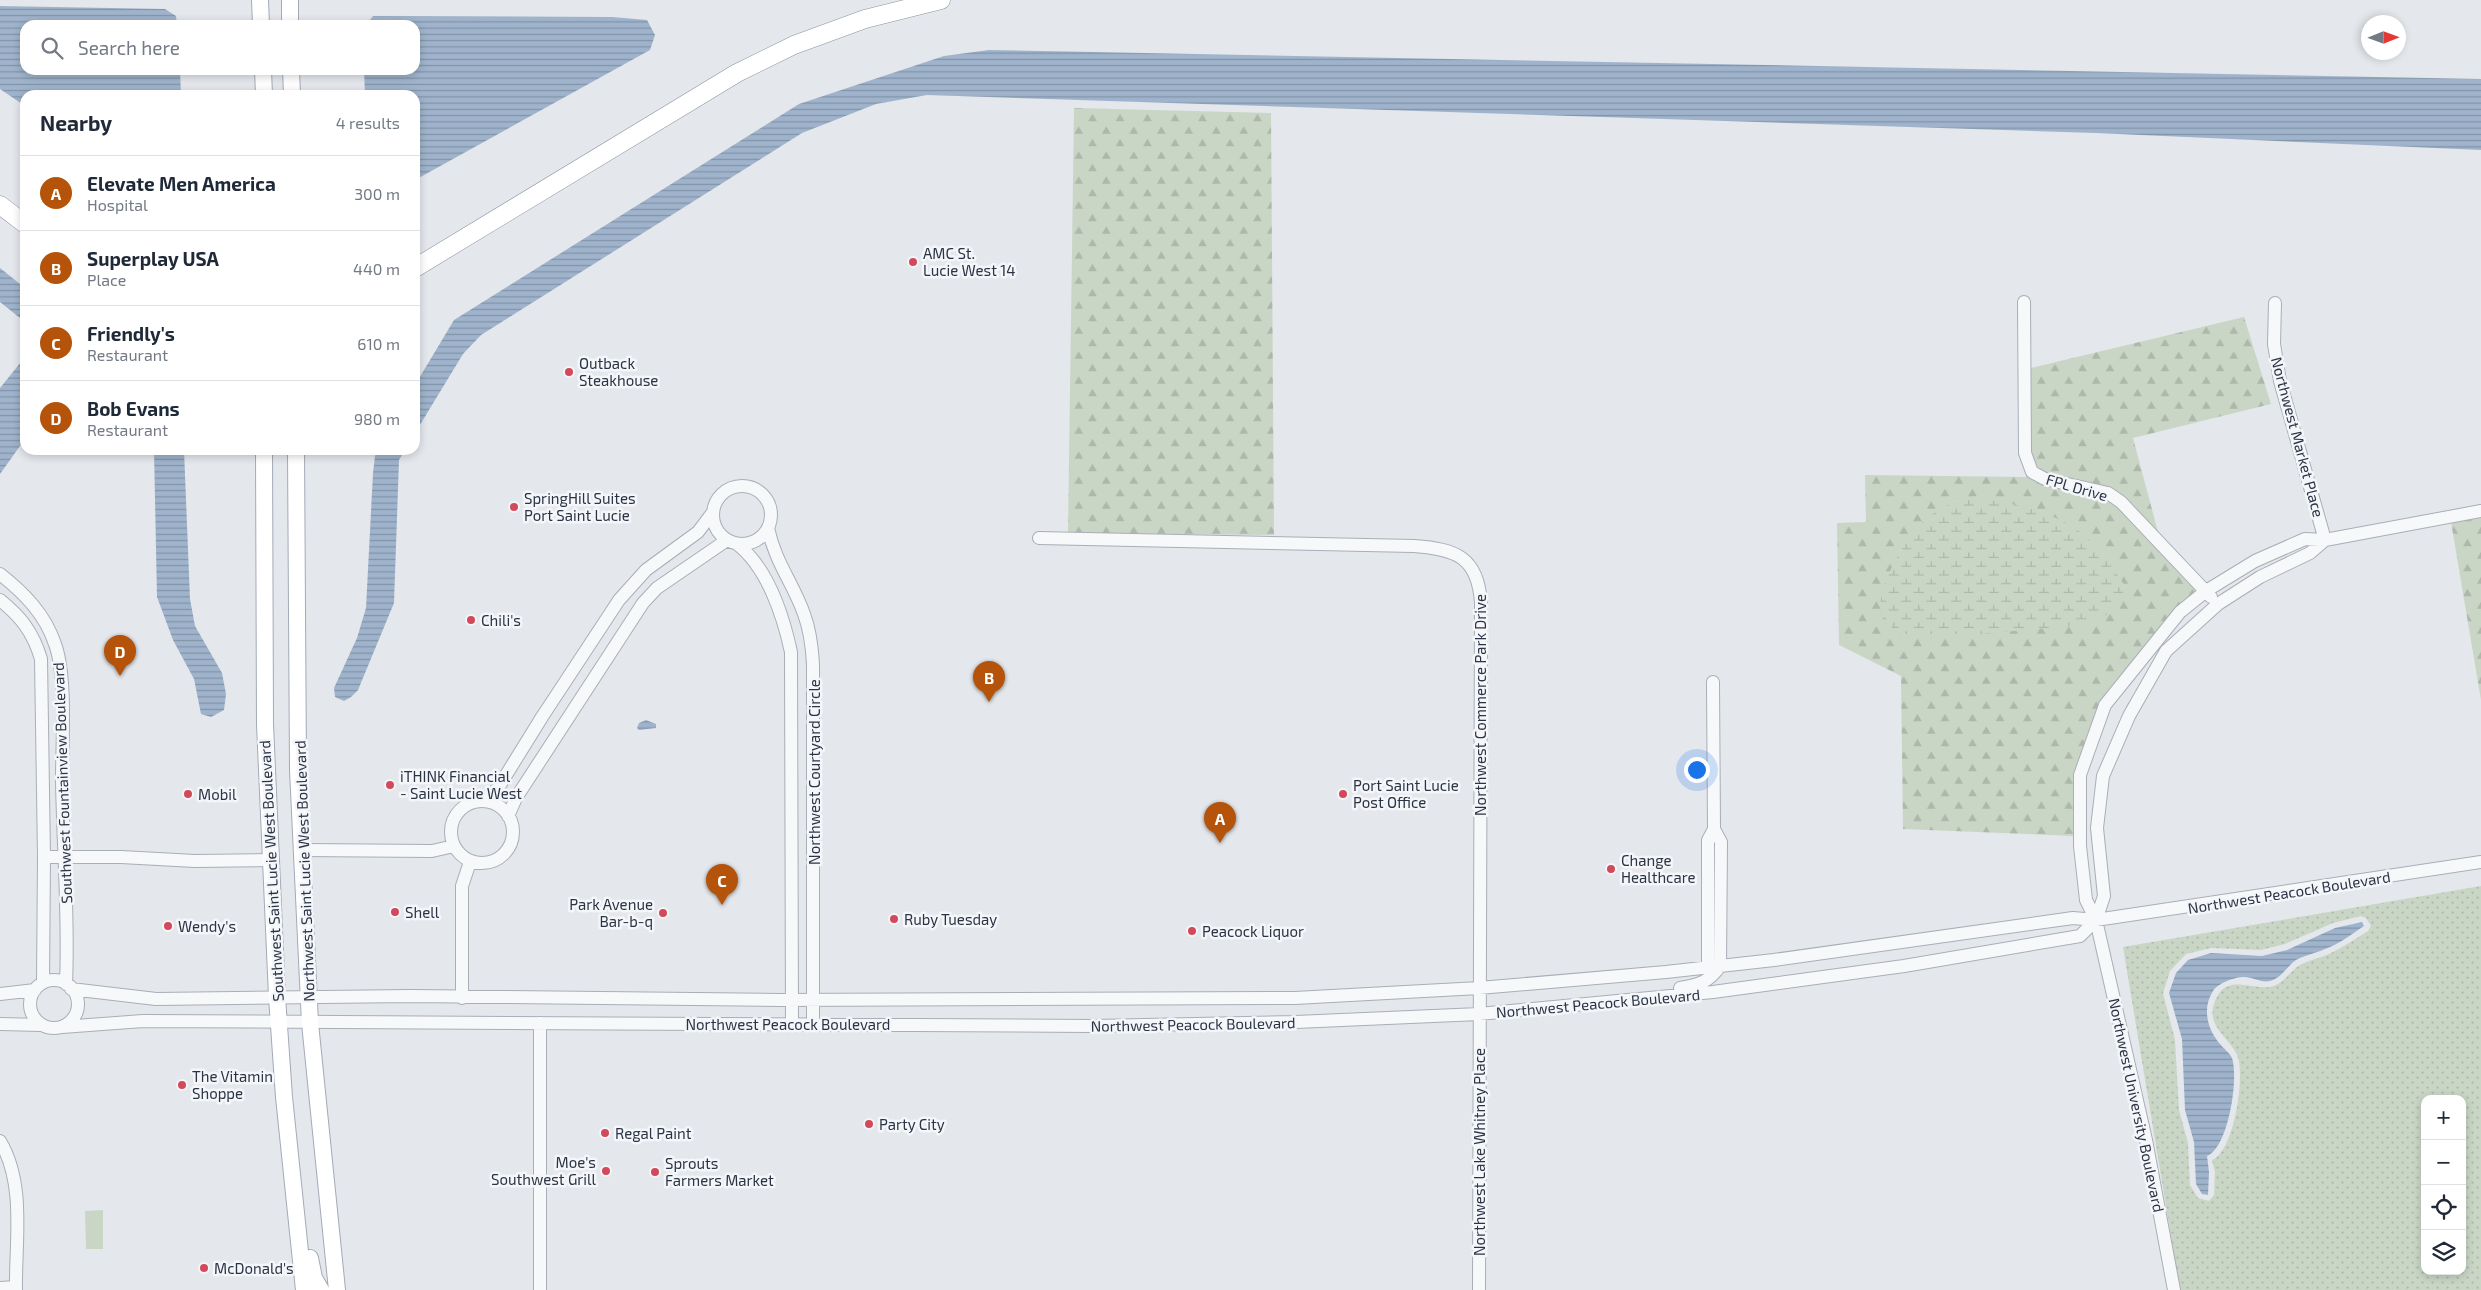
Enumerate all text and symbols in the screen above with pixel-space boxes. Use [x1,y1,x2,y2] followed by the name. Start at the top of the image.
[2361,15,2406,60] north arrow
[20,20,420,75] search box
[38,34,66,62] icon: search
[78,36,180,59] text: Search here
[40,110,112,135] text: Nearby
[336,113,400,132] text: 4 results
[87,172,276,195] text: Elevate Men America
[51,184,61,203] text: A
[354,184,400,203] text: 300 m
[87,195,148,214] text: Hospital
[923,244,1015,279] place label: AMC St. Lucie West 14
[87,247,219,270] text: Superplay USA
[907,256,919,268] marker: AMC St. Lucie West 14
[51,259,61,278] text: B
[353,259,400,278] text: 440 m
[87,270,126,289] text: Place
[87,322,175,345] text: Friendly's
[51,334,61,353] text: C
[357,334,400,353] text: 610 m
[87,345,168,364] text: Restaurant
[579,354,658,389] place label: Outback Steakhouse
[2268,355,2328,519] street label: Northwest Market Place
[563,366,575,378] marker: Outback Steakhouse
[87,397,180,420] text: Bob Evans
[51,409,61,428] text: D
[354,409,400,428] text: 980 m
[87,420,168,439] text: Restaurant
[2044,470,2110,504] street label: FPL Drive
[524,489,636,524] place label: SpringHill Suites Port Saint Lucie
[508,501,520,513] marker: SpringHill Suites Port Saint Lucie
[1471,594,1489,816] street label: Northwest Commerce Park Drive
[481,611,521,629] place label: Chili's
[465,614,477,626] marker: Chili's
[104,635,136,676] pin: D
[973,661,1005,702] pin: B
[49,662,75,904] street label: Southwest Fountainview Boulevard
[805,679,823,865] street label: Northwest Courtyard Circle
[255,740,287,1002] street label: Southwest Saint Lucie West Boulevard
[290,740,318,1002] street label: Northwest Saint Lucie West Boulevard
[1684,757,1710,783] your location
[400,767,522,802] place label: iTHINK Financial - Saint Lucie West
[1353,776,1459,811] place label: Port Saint Lucie Post Office
[384,779,396,791] marker: iTHINK Financial - Saint Lucie West
[198,785,237,803] place label: Mobil
[182,788,194,800] marker: Mobil
[1337,788,1349,800] marker: Port Saint Lucie Post Office
[1204,802,1236,843] pin: A
[1621,851,1696,886] place label: Change Healthcare
[1605,863,1617,875] marker: Change Healthcare
[706,864,738,905] pin: C
[2186,867,2392,917] street label: Northwest Peacock Boulevard
[569,895,653,930] place label: Park Avenue Bar-b-q
[405,903,440,921] place label: Shell
[389,906,401,918] marker: Shell
[657,907,669,919] marker: Park Avenue Bar-b-q
[904,910,997,928] place label: Ruby Tuesday
[888,913,900,925] marker: Ruby Tuesday
[178,917,236,935] place label: Wendy's
[162,920,174,932] marker: Wendy's
[1202,922,1304,940] place label: Peacock Liquor
[1186,925,1198,937] marker: Peacock Liquor
[1495,985,1701,1021] street label: Northwest Peacock Boulevard
[2105,996,2169,1214] street label: Northwest University Boulevard
[1090,1013,1296,1035] street label: Northwest Peacock Boulevard
[686,1015,890,1033] street label: Northwest Peacock Boulevard
[1470,1048,1488,1256] street label: Northwest Lake Whitney Place
[192,1067,273,1102] place label: The Vitamin Shoppe
[176,1079,188,1091] marker: The Vitamin Shoppe
[2421,1095,2466,1275] map controls
[2421,1095,2466,1140] button: +
[879,1115,945,1133] place label: Party City
[863,1118,875,1130] marker: Party City
[615,1124,692,1142] place label: Regal Paint
[599,1127,611,1139] marker: Regal Paint
[2421,1140,2466,1185] button: −
[491,1153,597,1188] place label: Moe's Southwest Grill
[665,1154,774,1189] place label: Sprouts Farmers Market
[600,1165,612,1177] marker: Moe's Southwest Grill
[649,1166,661,1178] marker: Sprouts Farmers Market
[2421,1185,2466,1230] button: locate
[2421,1230,2466,1275] button: layers
[214,1259,294,1277] place label: McDonald's
[198,1262,210,1274] marker: McDonald's

